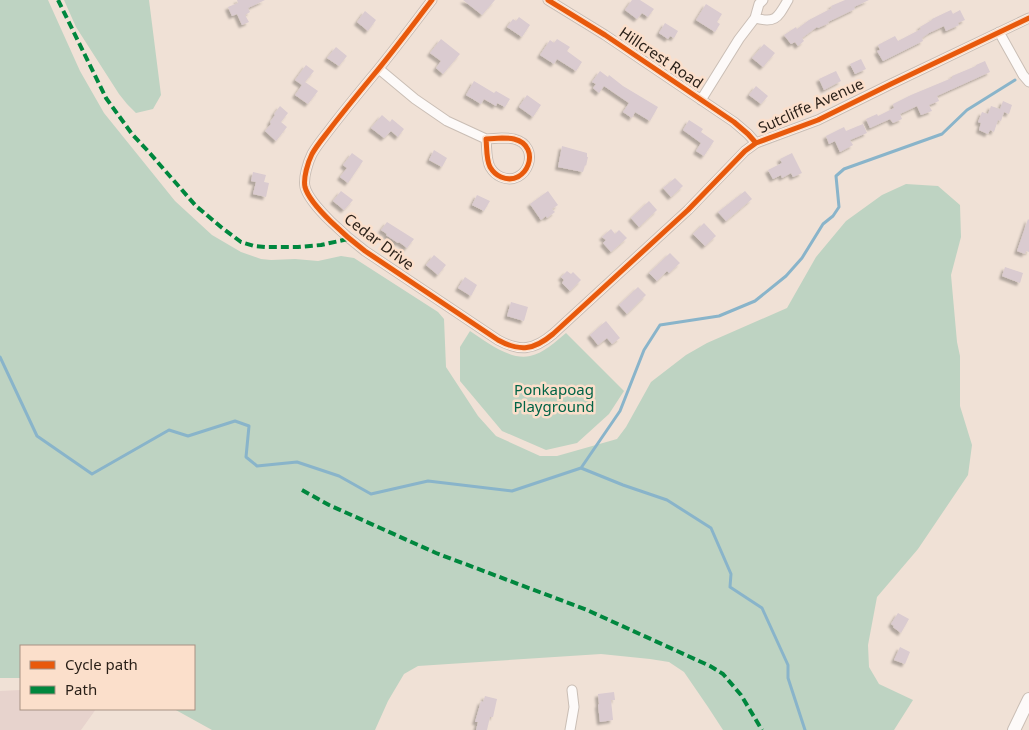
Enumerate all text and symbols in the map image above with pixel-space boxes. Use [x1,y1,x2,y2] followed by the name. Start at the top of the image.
[616,22,707,93] street label: Hillcrest Road
[755,73,866,137] street label: Sutcliffe Avenue
[341,208,419,274] street label: Cedar Drive
[514,379,594,416] park label: Ponkapoag Playground
[20,645,195,710] legend
[65,654,138,674] text: Cycle path
[65,679,97,699] text: Path

